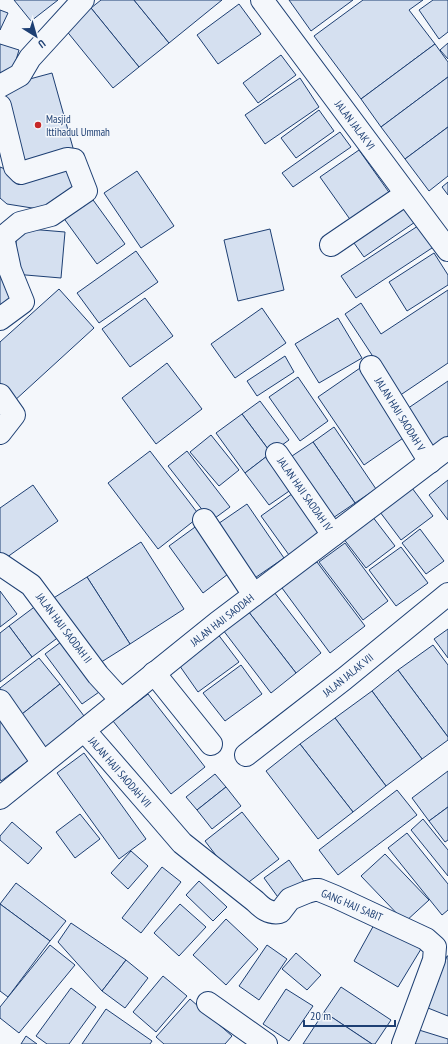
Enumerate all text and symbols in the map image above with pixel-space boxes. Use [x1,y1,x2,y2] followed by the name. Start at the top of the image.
[16,16,56,56] north arrow
[35,37,48,51] text: U
[331,97,378,153] street label: JALAN JALAK VI
[46,112,110,139] place label: Masjid Ittihadul Ummah
[33,120,43,130] marker: Masjid Ittihadul Ummah
[371,374,429,454] street label: JALAN HAJI SAODAH V
[274,454,336,534] street label: JALAN HAJI SAODAH IV
[32,589,95,666] street label: JALAN HAJI SAODAH II
[187,591,257,650] street label: JALAN HAJI SAODAH
[319,650,376,700] street label: JALAN JALAK VII
[85,733,155,810] street label: JALAN HAJI SAODAH VII
[319,886,385,924] street label: GANG HAJI SABIT
[304,1002,395,1028] scale bar
[310,1008,331,1023] text: 20 m

